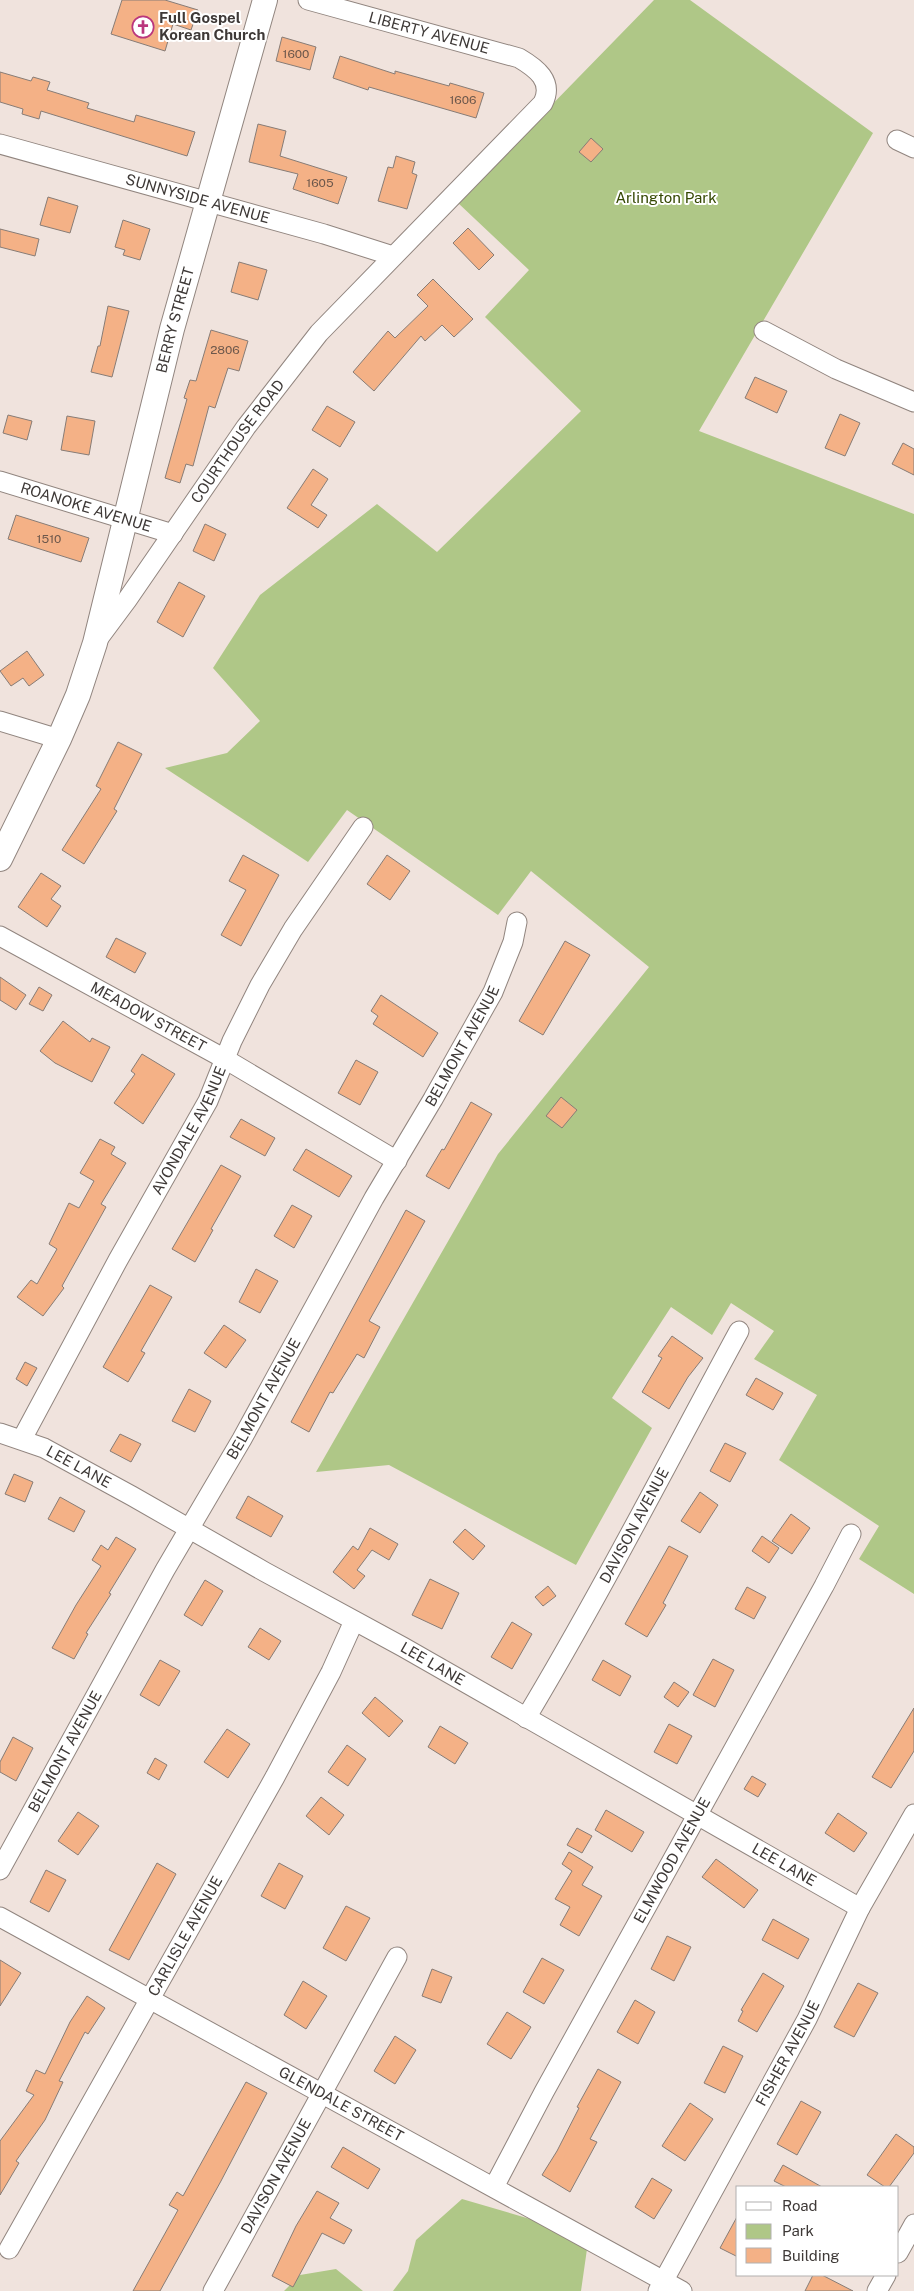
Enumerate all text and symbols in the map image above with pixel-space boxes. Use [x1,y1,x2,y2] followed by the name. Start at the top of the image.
[367,8,491,57] street label: LIBERTY AVENUE
[159,9,265,43] place label: Full Gospel Korean Church
[131,15,155,39] church icon: Full Gospel Korean Church
[283,47,309,61] house number: 1600
[449,93,477,107] house number: 1606
[124,170,272,226] street label: SUNNYSIDE AVENUE
[306,176,334,190] house number: 1605
[615,189,717,206] park label: Arlington Park
[152,265,197,375] street label: BERRY STREET
[210,343,240,357] house number: 2806
[187,376,288,506] street label: COURTHOUSE ROAD
[19,479,154,535] street label: ROANOKE AVENUE
[37,532,61,546] house number: 1510
[88,978,209,1055] street label: MEADOW STREET
[422,983,503,1109] street label: BELMONT AVENUE
[148,1064,229,1197] street label: AVONDALE AVENUE
[223,1335,304,1462] street label: BELMONT AVENUE
[44,1442,114,1491] street label: LEE LANE
[596,1465,672,1586] street label: DAVISON AVENUE
[398,1638,468,1688] street label: LEE LANE
[24,1688,105,1815] street label: BELMONT AVENUE
[630,1794,713,1926] street label: ELMWOOD AVENUE
[749,1839,820,1889] street label: LEE LANE
[144,1873,225,1999] street label: CARLISLE AVENUE
[752,1997,823,2109] street label: FISHER AVENUE
[276,2063,407,2145] street label: GLENDALE STREET
[237,2116,314,2236] street label: DAVISON AVENUE
[736,2186,899,2276] legend
[782,2197,818,2214] text: Road
[782,2222,814,2239] text: Park
[782,2247,840,2264] text: Building

